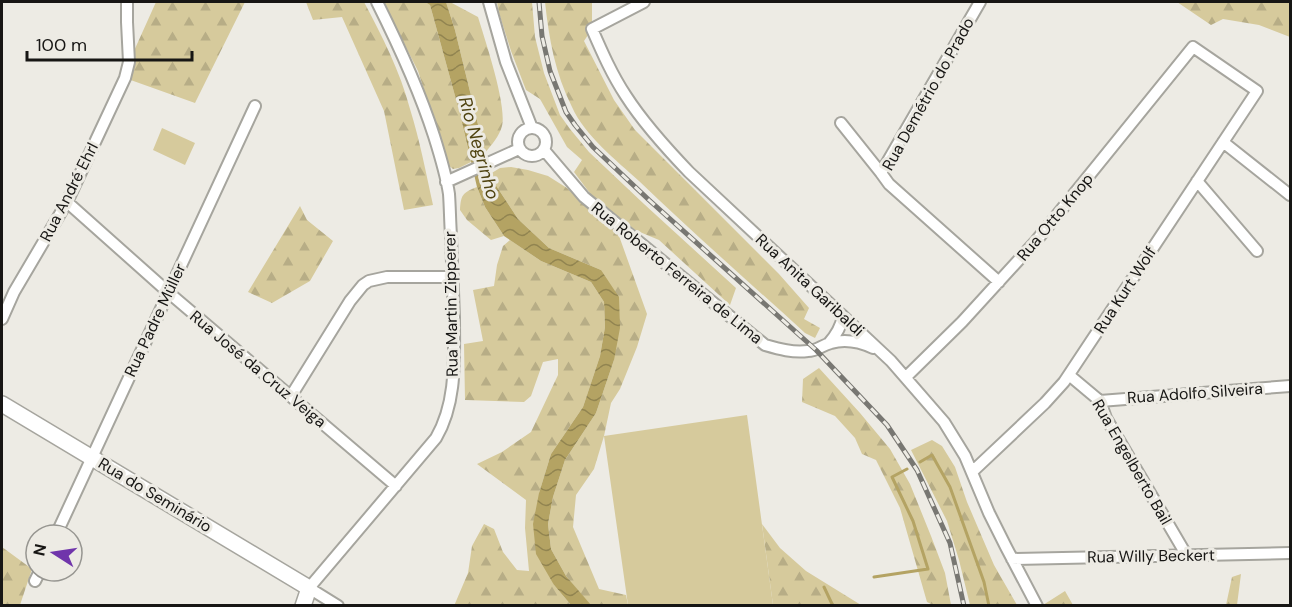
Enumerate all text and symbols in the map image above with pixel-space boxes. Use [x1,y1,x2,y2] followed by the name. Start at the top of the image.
[877,14,979,174] street label: Rua Demétrio do Prado
[27,24,192,62] scale bar
[36,33,87,57] text: 100 m
[453,94,505,202] water label: Rio Negrinho
[35,139,103,245] street label: Rua André Ehrl
[1012,169,1098,265] street label: Rua Otto Knop
[587,197,767,349] street label: Rua Roberto Ferreira de Lima
[751,229,869,341] street label: Rua Anita Garibaldi
[439,231,463,377] street label: Rua Martin Zipperer
[1089,243,1161,337] street label: Rua Kurt Wolf
[119,260,191,380] street label: Rua Padre Müller
[185,306,331,432] street label: Rua José da Cruz Veiga
[1126,378,1264,408] street label: Rua Adolfo Silveira
[1087,395,1177,529] street label: Rua Engelberto Bail
[94,453,216,537] street label: Rua do Seminário
[24,523,84,583] north arrow
[28,542,51,558] text: N
[1087,544,1215,568] street label: Rua Willy Beckert

